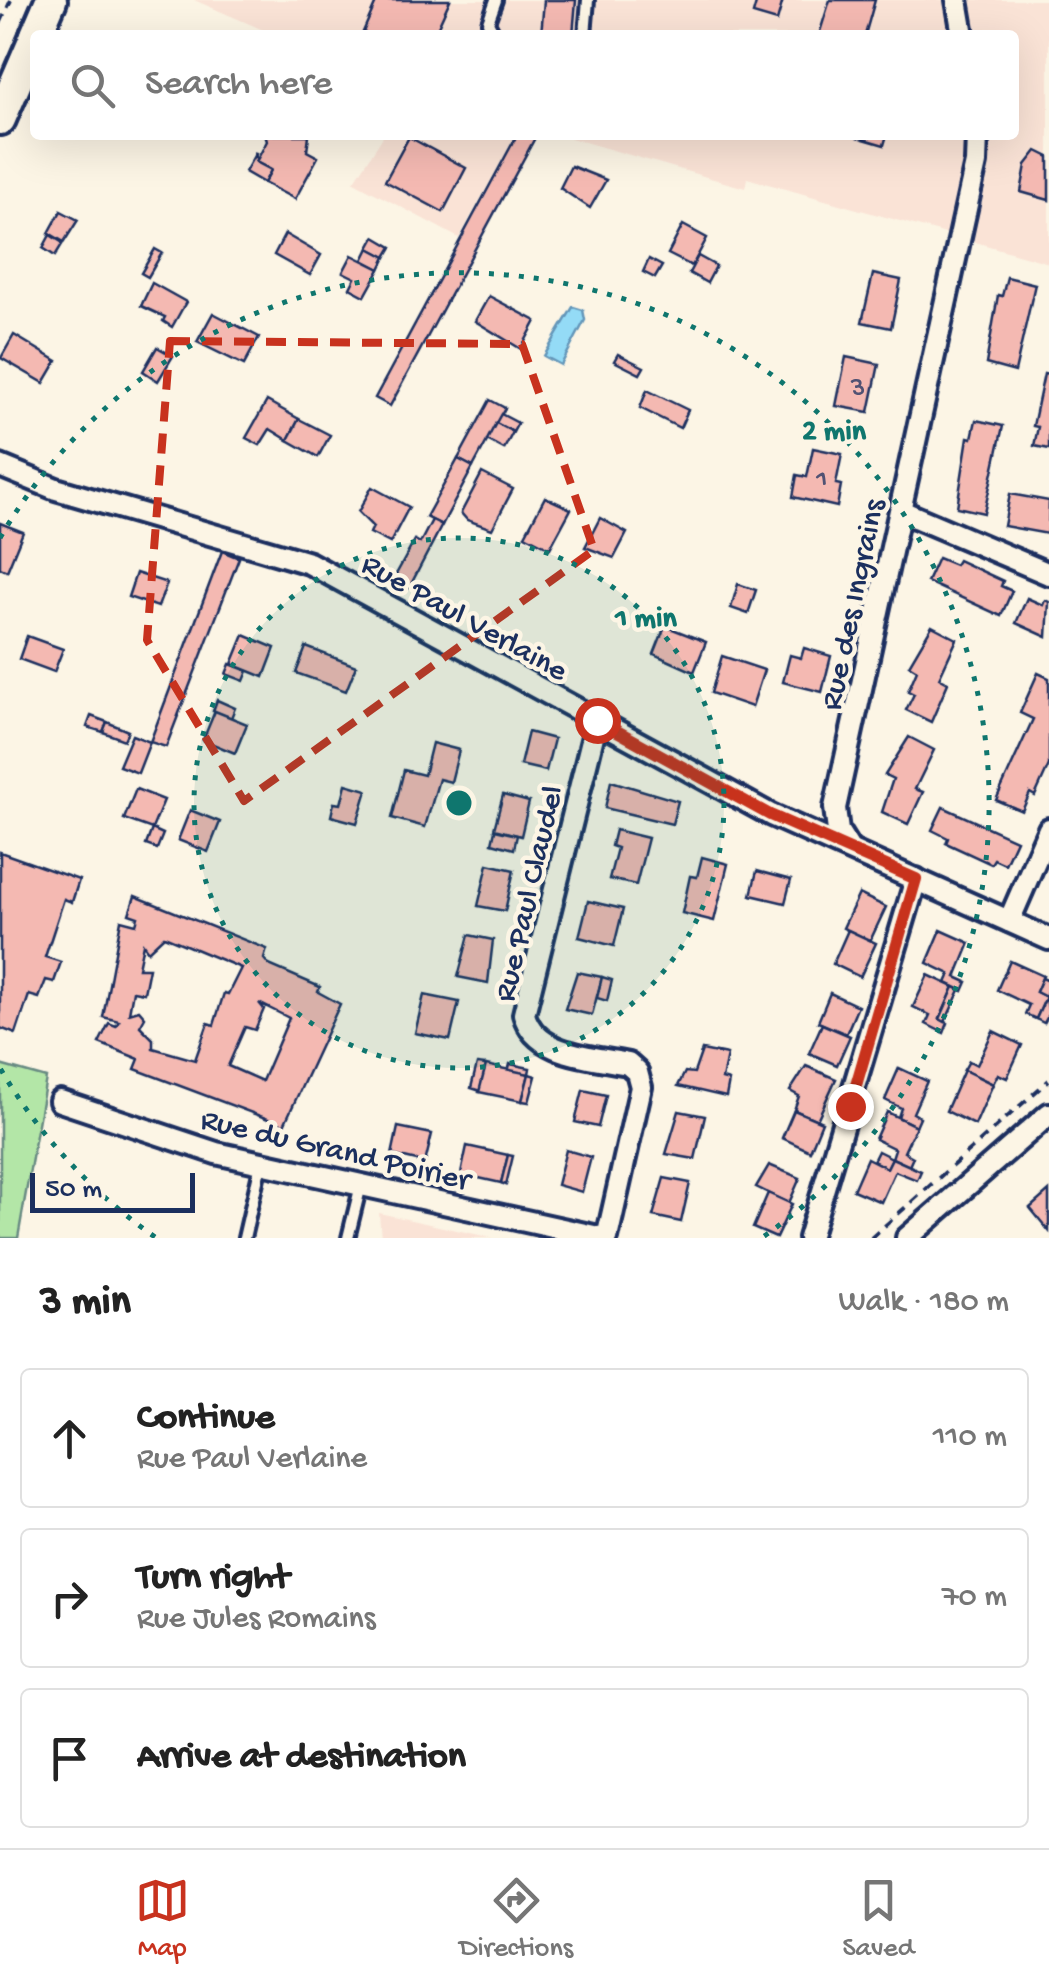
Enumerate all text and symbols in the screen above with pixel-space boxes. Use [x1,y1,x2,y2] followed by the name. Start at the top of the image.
[30,30,1019,140] search box
[65,58,120,113] icon: search
[145,63,332,107] text: Search here
[850,373,865,406] house number: 3
[802,416,867,451] text: 2 min
[815,464,828,497] house number: 1
[814,495,896,714] street label: Rue des Ingrains
[354,547,574,692] street label: Rue Paul Verlaine
[614,603,677,638] text: 1 min
[575,698,621,744] route start
[488,782,574,1006] street label: Rue Paul Claudel
[441,785,477,821] centre of rings
[828,1084,874,1130] route end
[196,1102,476,1202] street label: Rue du Grand Poirier
[30,1168,195,1212] scale bar
[45,1174,102,1207] text: 50 m
[40,1279,131,1328] text: 3 min
[839,1284,1009,1322] text: Walk · 180 m
[137,1397,275,1441] text: Continue
[42,1411,97,1466] icon: ahead
[933,1419,1007,1457] text: 110 m
[137,1441,367,1479] text: Rue Paul Verlaine
[137,1557,289,1601] text: Turn right
[42,1571,97,1626] icon: right
[942,1579,1007,1617] text: 70 m
[137,1601,376,1639] text: Rue Jules Romains
[42,1731,97,1786] icon: arrive
[137,1736,466,1780] text: Arrive at destination
[135,1873,190,1966] tab: Map
[459,1873,573,1966] tab: Directions
[842,1873,914,1966] tab: Saved

